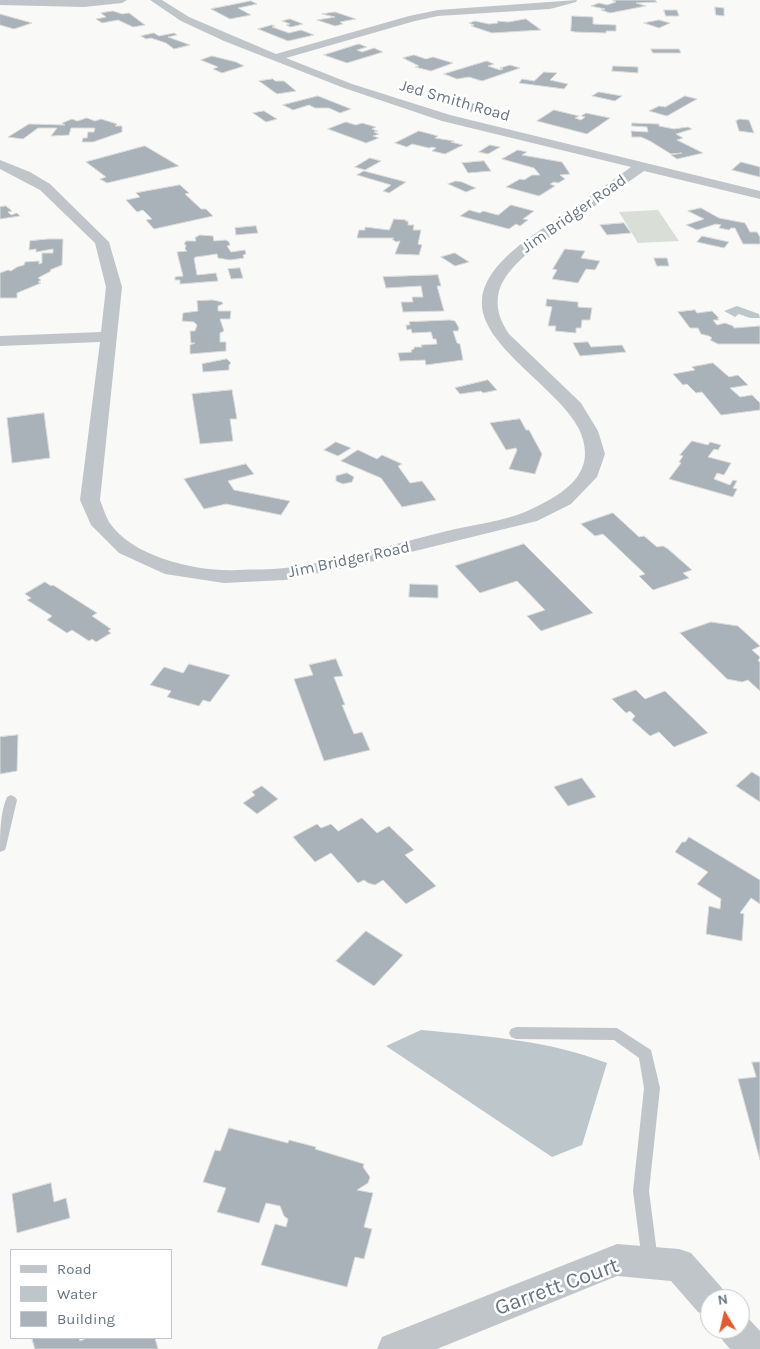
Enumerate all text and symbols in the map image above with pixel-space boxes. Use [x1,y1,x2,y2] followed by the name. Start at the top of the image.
[398,76,512,126] street label: Jed Smith Road
[518,171,630,257] street label: Jim Bridger Road
[287,538,411,582] street label: Jim Bridger Road
[10,1249,172,1339] legend
[491,1252,623,1322] street label: Garrett Court
[57,1260,92,1278] text: Road
[57,1285,97,1303] text: Water
[700,1289,750,1339] north arrow
[716,1290,729,1309] text: N
[57,1310,115,1328] text: Building

